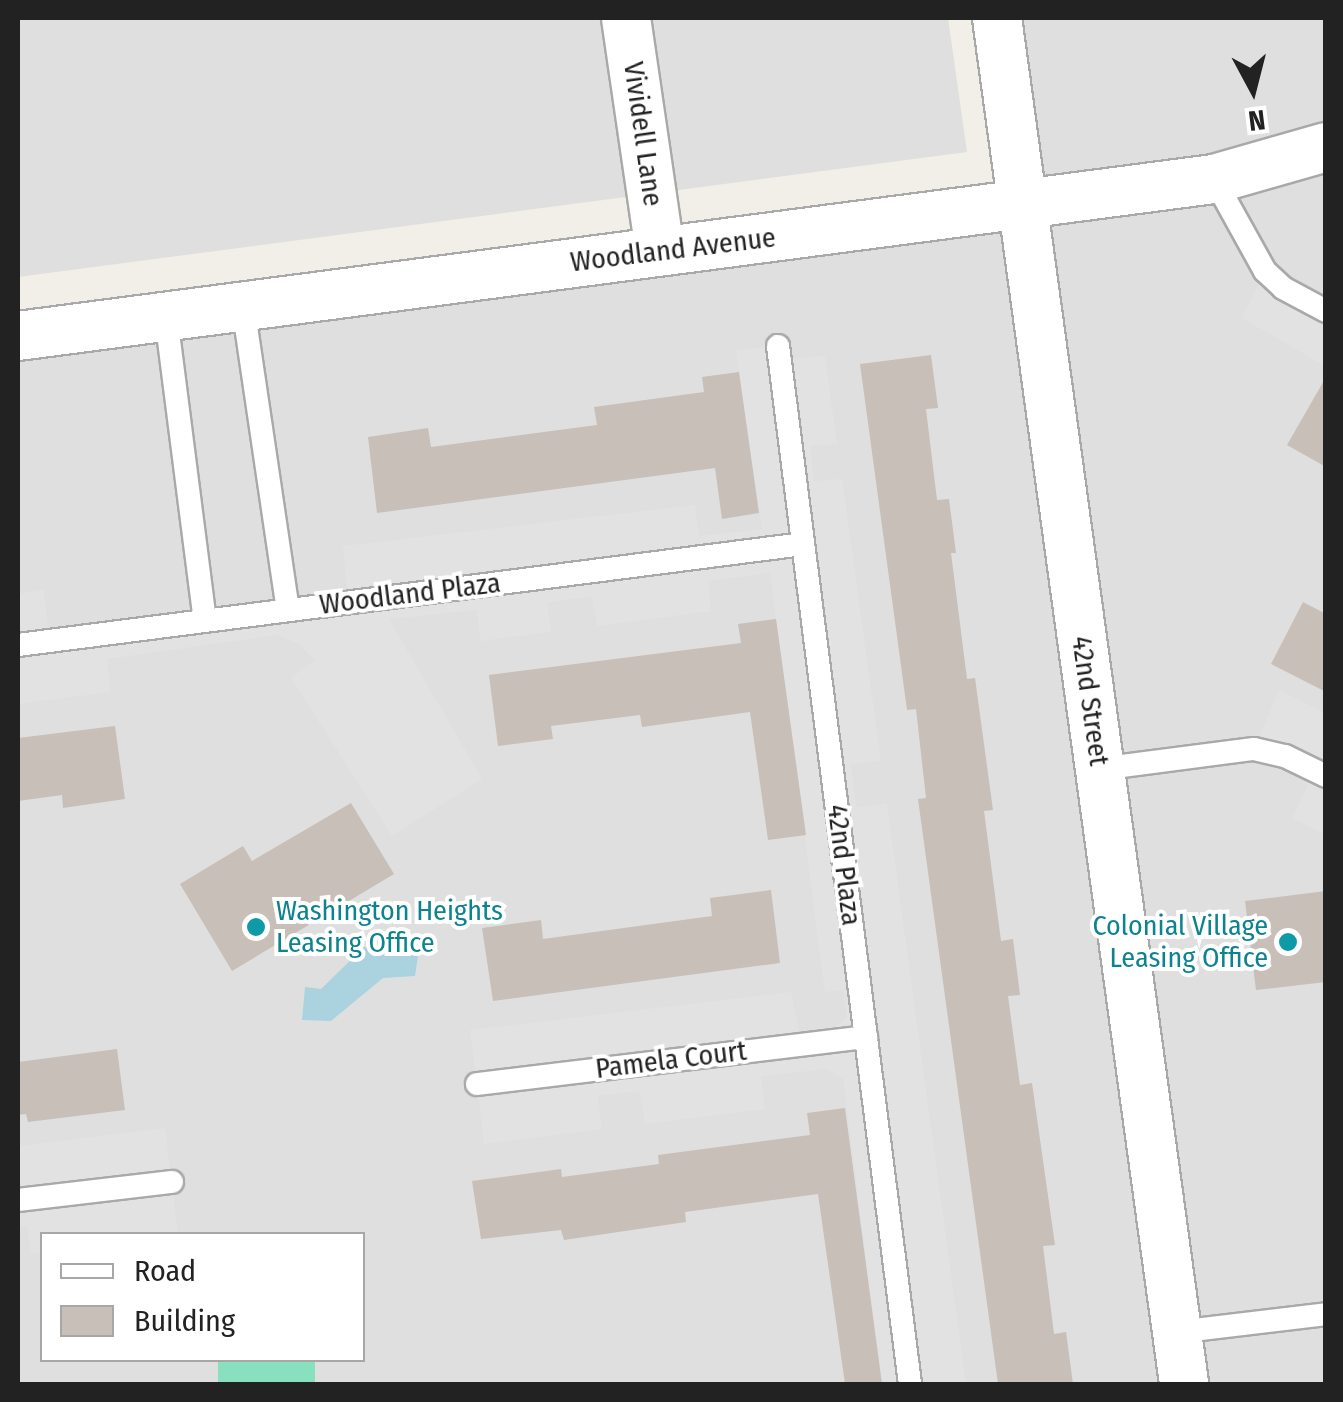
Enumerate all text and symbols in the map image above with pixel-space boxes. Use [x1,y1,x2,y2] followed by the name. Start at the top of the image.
[1203,40,1303,140] north arrow
[616,60,670,208] street label: Vividell Lane
[1246,103,1267,138] text: N
[568,221,778,279] street label: Woodland Avenue
[318,566,502,622] street label: Woodland Plaza
[1064,634,1116,768] street label: 42nd Street
[820,803,868,927] street label: 42nd Plaza
[276,894,503,960] place label: Washington Heights Leasing Office
[1092,909,1268,975] place label: Colonial Village Leasing Office
[245,916,267,938] marker: Washington Heights Leasing Office
[1277,931,1299,953] marker: Colonial Village Leasing Office
[594,1034,748,1086] street label: Pamela Court
[40,1232,365,1362] legend
[134,1253,196,1289] text: Road
[134,1303,235,1339] text: Building

